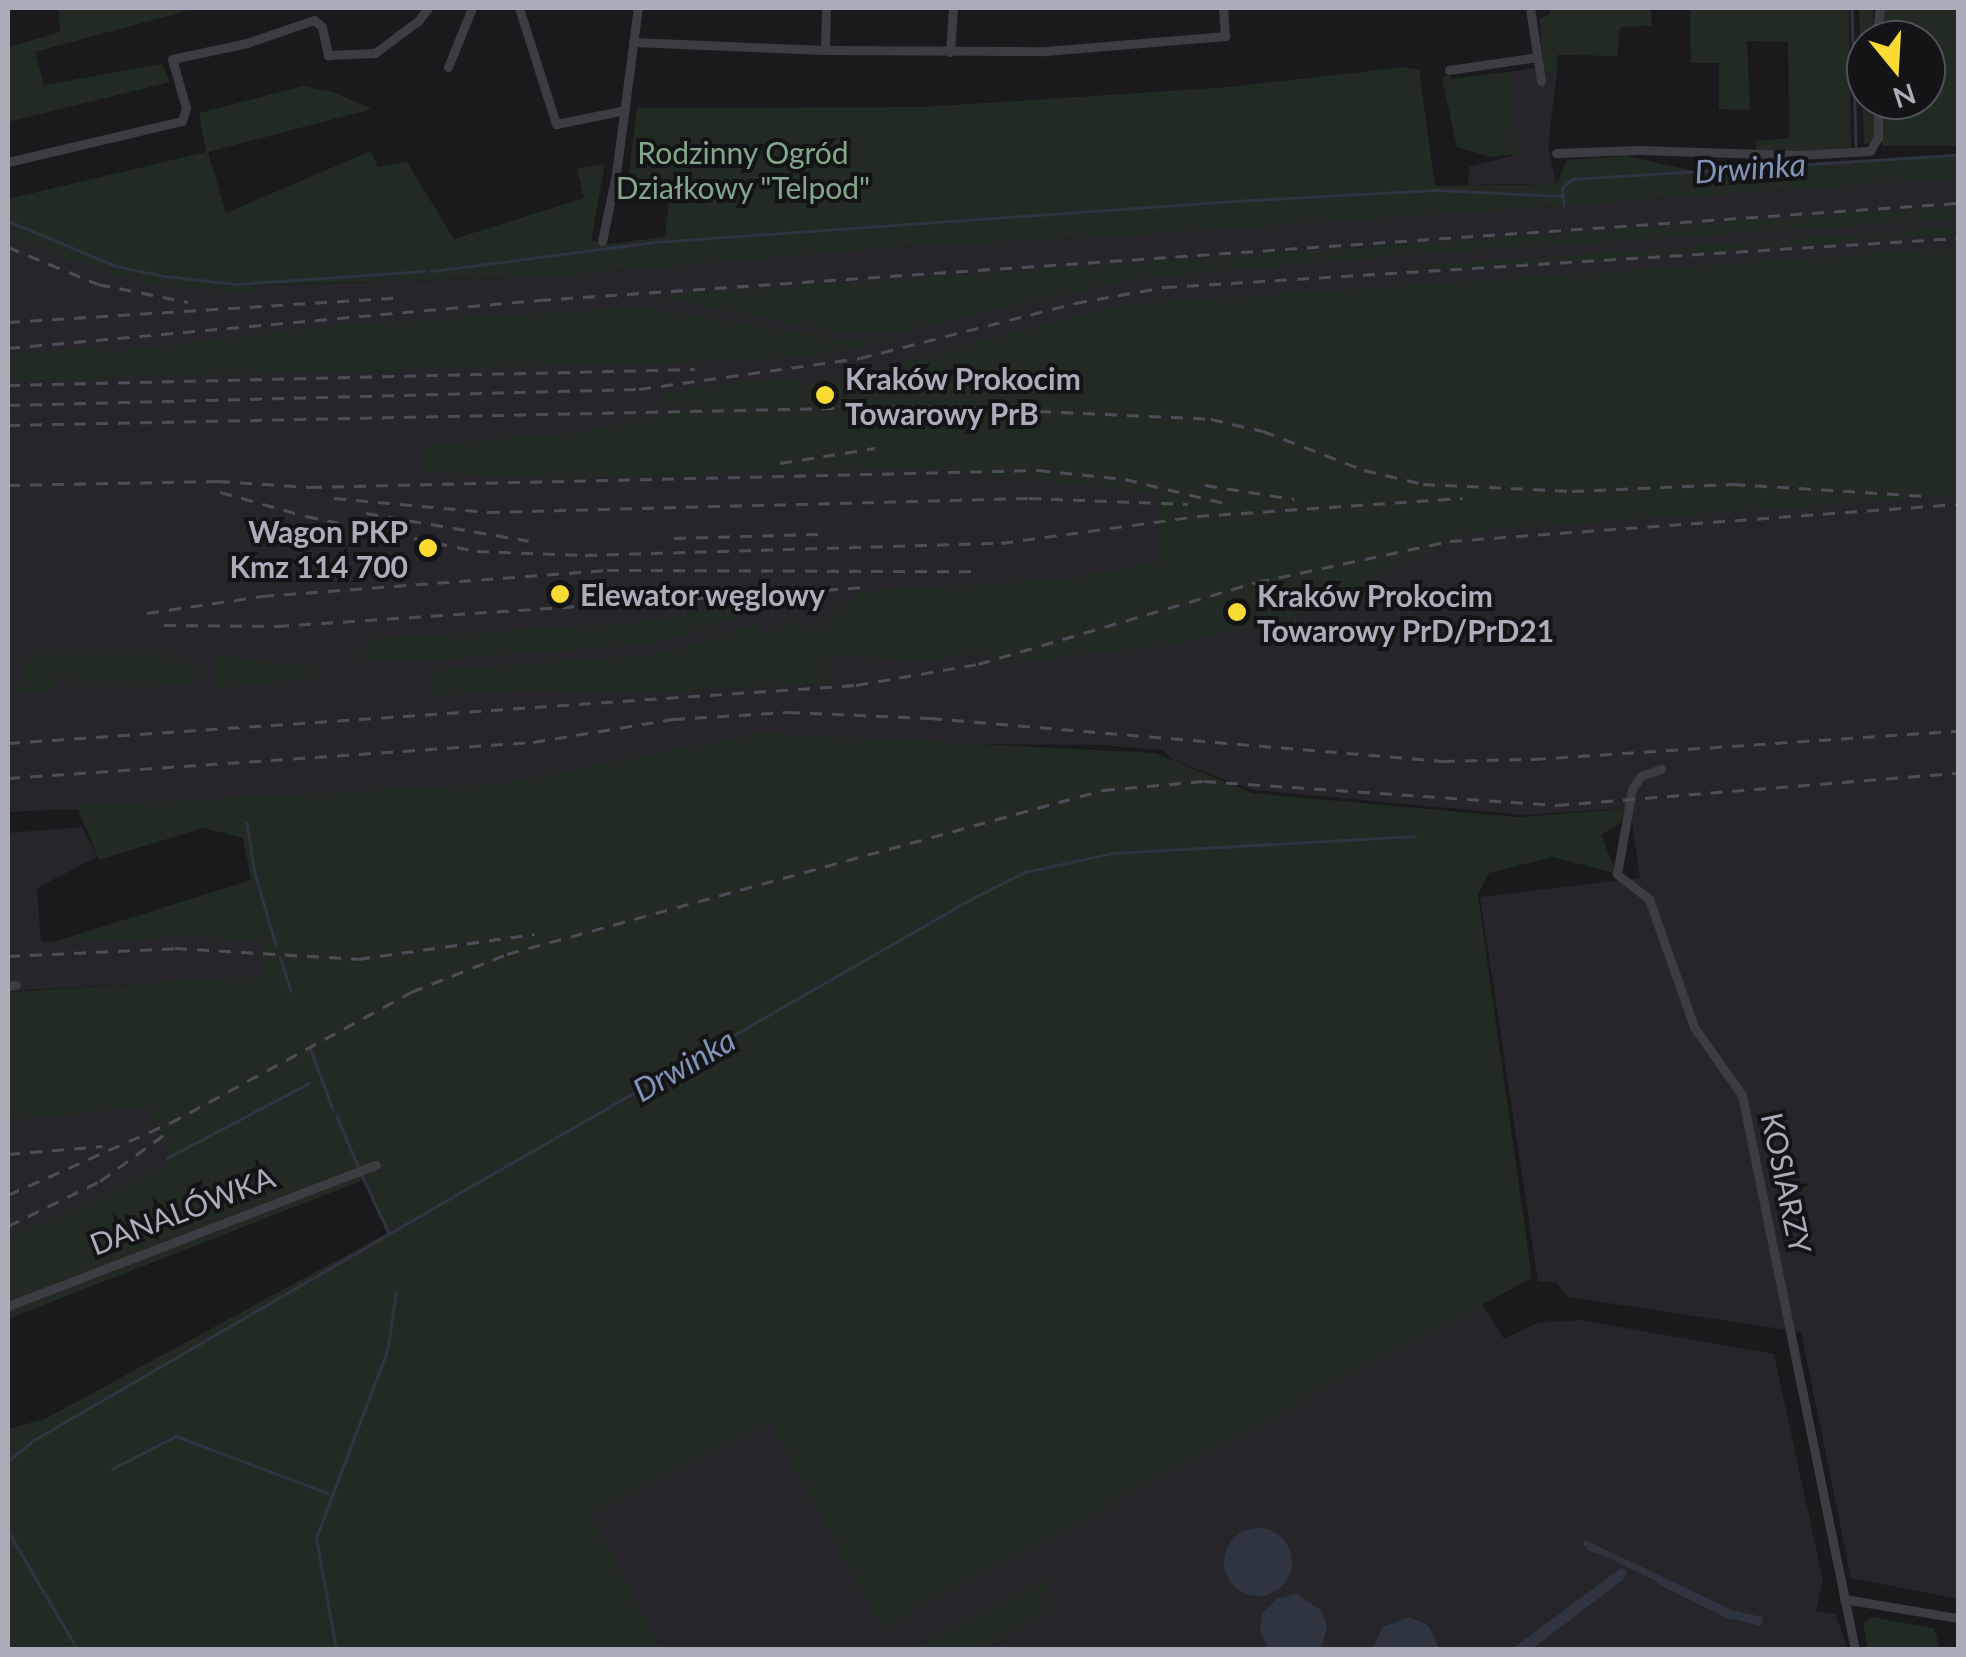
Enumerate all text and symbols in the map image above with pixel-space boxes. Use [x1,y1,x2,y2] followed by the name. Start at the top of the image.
[1846,20,1946,120] north arrow
[1889,77,1920,116] text: N
[615,134,871,204] park label: Rodzinny Ogród Działkowy "Telpod"
[1693,145,1807,191] water label: Drwinka
[845,360,1081,430] place label: Kraków Prokocim Towarowy PrB
[814,384,836,406] marker: Kraków Prokocim Towarowy PrB
[230,513,408,584] place label: Wagon PKP Kmz 114 700
[417,537,439,559] marker: Wagon PKP Kmz 114 700
[580,576,826,612] place label: Elewator węglowy
[1257,577,1555,648] place label: Kraków Prokocim Towarowy PrD/PrD21
[549,583,571,605] marker: Elewator węglowy
[1226,601,1248,623] marker: Kraków Prokocim Towarowy PrD/PrD21
[626,1020,742,1110] water label: Drwinka
[1755,1109,1819,1257] street label: KOSIARZY
[84,1158,280,1262] street label: DANALÓWKA

